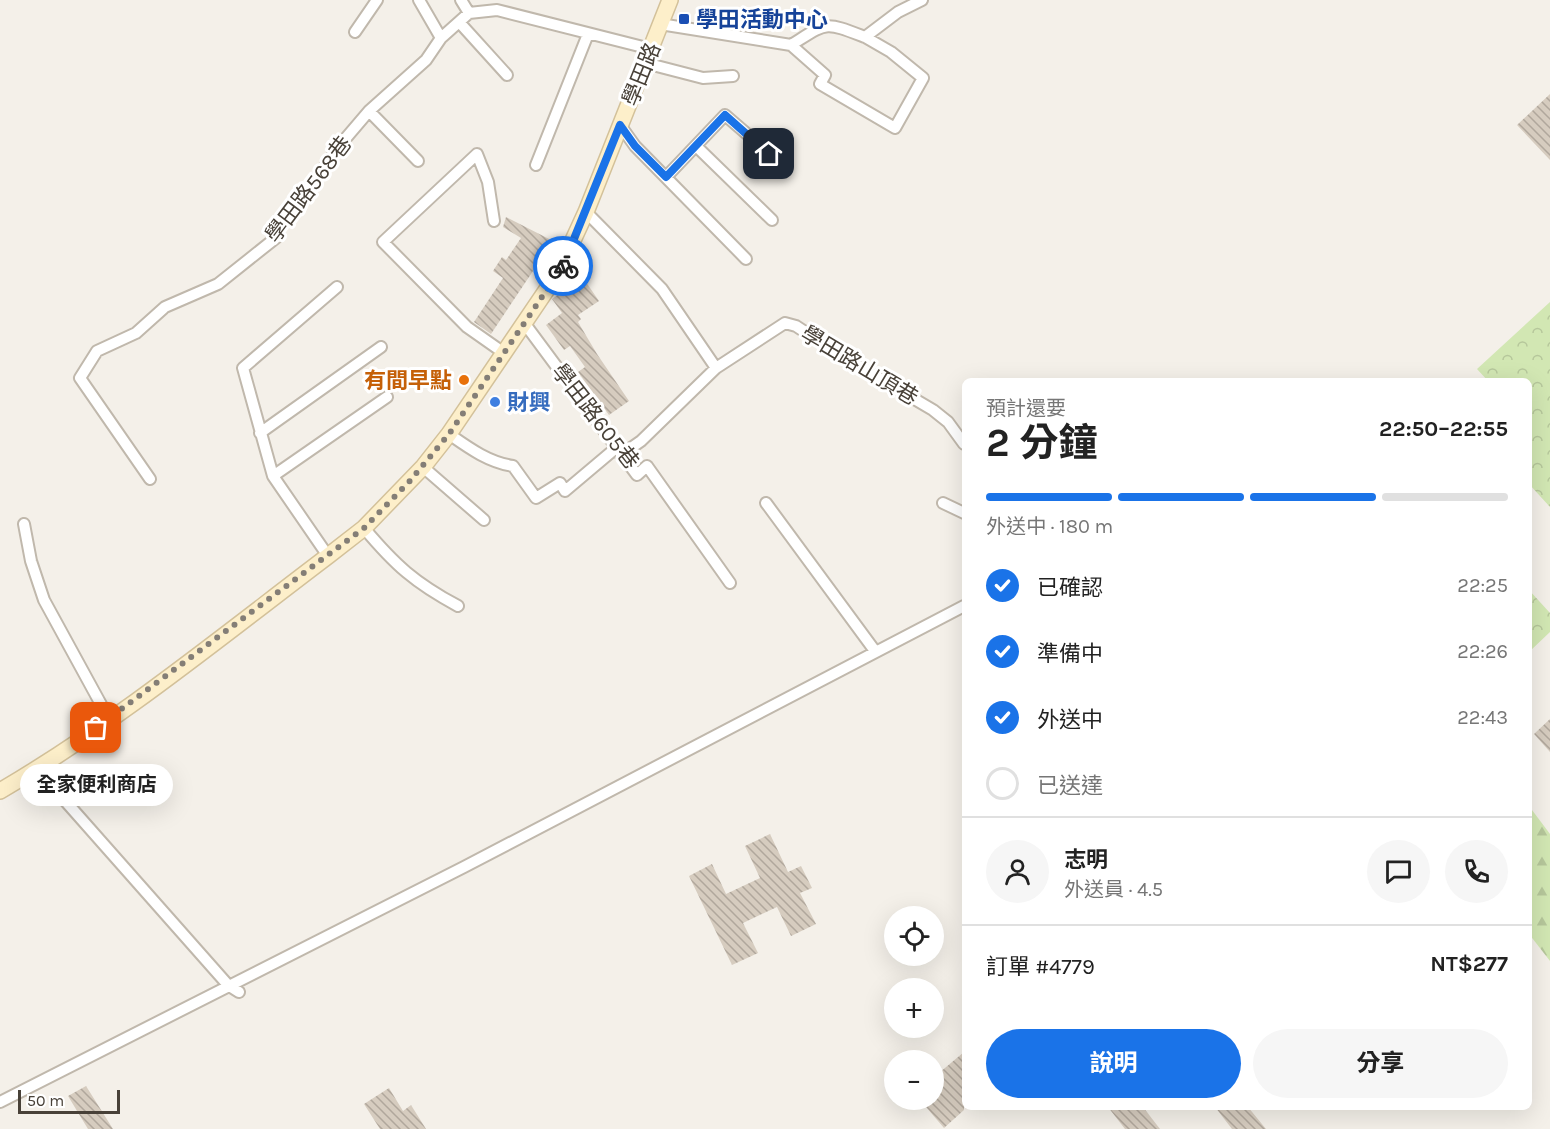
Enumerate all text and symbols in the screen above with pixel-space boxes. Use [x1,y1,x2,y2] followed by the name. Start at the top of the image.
[696,7,828,33] place label: 學田活動中心
[677,12,691,26] marker: 學田活動中心
[618,39,666,110] street label: 學田路
[743,128,794,179] pin
[260,131,357,248] street label: 學田路568巷
[752,137,785,170] icon: home
[533,236,593,296] courier
[547,250,580,283] icon: bike
[796,321,923,411] street label: 學田路山頂巷
[546,359,644,474] street label: 學田路605巷
[364,368,452,394] place label: 有間早點
[457,373,471,387] marker: 有間早點
[507,390,551,416] place label: 財興
[488,395,502,409] marker: 財興
[986,397,1066,420] text: 預計還要
[1379,416,1508,442] text: 22:50–22:55
[986,420,1097,466] text: 2 分鐘
[986,515,1113,538] text: 外送中 · 180 m
[986,569,1019,602] icon: check
[1457,574,1508,597] text: 22:25
[1037,575,1103,601] text: 已確認
[986,635,1019,668] icon: check
[1457,640,1508,663] text: 22:26
[1037,641,1103,667] text: 準備中
[986,701,1019,734] icon: check
[70,702,121,753] pin
[1457,706,1508,729] text: 22:43
[1037,707,1103,733] text: 外送中
[79,711,112,744] icon: bag
[20,764,172,806] callout: 全家便利商店
[37,773,157,796] text: 全家便利商店
[1037,773,1103,799] text: 已送達
[986,840,1049,903] button: person
[1367,840,1430,903] button: chat
[1445,840,1508,903] button: phone
[1064,847,1108,873] text: 志明
[1064,878,1163,901] text: 外送員 · 4.5
[884,906,944,1110] map controls
[884,906,944,966] button: locate
[1430,951,1508,977] text: NT$277
[986,954,1095,980] text: 訂單 #4779
[884,978,944,1038] button: +
[986,1029,1241,1098] button: 說明
[1253,1029,1508,1098] button: 分享
[884,1050,944,1110] button: −
[18,1087,120,1114] scale bar
[27,1091,64,1110] text: 50 m

